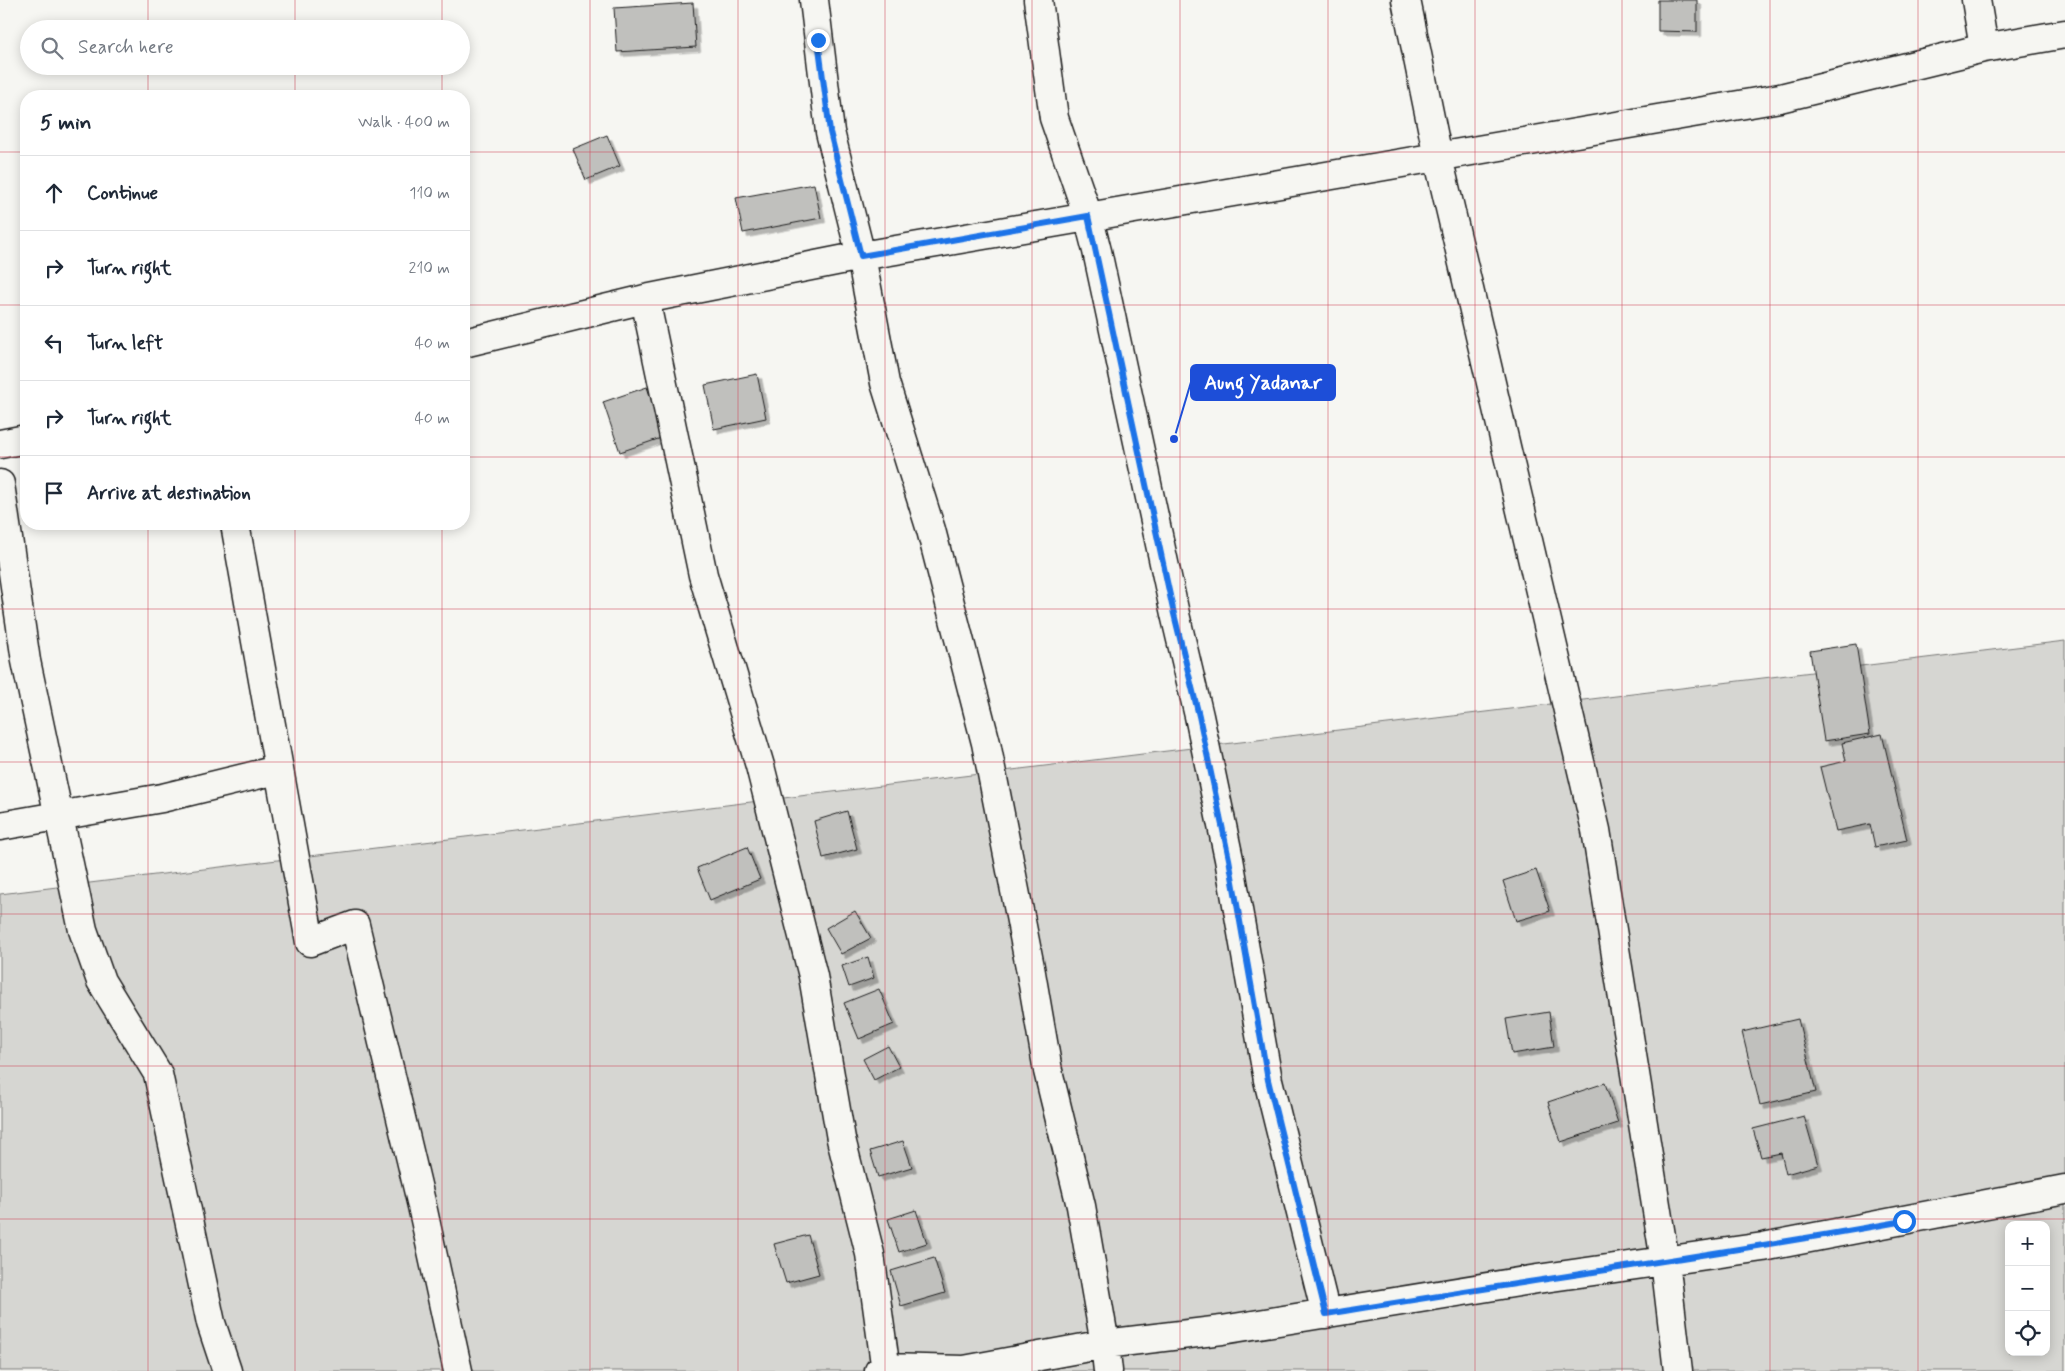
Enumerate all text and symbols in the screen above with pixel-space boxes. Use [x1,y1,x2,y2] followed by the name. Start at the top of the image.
[20,20,470,75] search box
[807,29,830,52] route end
[38,34,66,62] icon: search
[78,35,174,60] text: Search here
[40,109,92,137] text: 5 min
[358,112,450,133] text: Walk · 400 m
[40,179,68,207] icon: ahead
[87,181,158,206] text: Continue
[409,183,450,204] text: 110 m
[40,254,68,282] icon: right
[87,256,171,281] text: Turn right
[409,258,450,279] text: 210 m
[40,329,68,357] icon: left
[87,331,163,356] text: Turn left
[414,333,450,354] text: 40 m
[1191,365,1335,400] callout: Aung Yadanar
[1204,370,1322,399] text: Aung Yadanar
[40,404,68,432] icon: right
[87,406,171,431] text: Turn right
[414,408,450,429] text: 40 m
[40,479,68,507] icon: arrive
[87,481,251,506] text: Arrive at destination
[1893,1210,1916,1233] route start
[2005,1221,2050,1356] map controls
[2005,1221,2050,1266] button: +
[2005,1266,2050,1311] button: −
[2005,1311,2050,1356] button: locate

